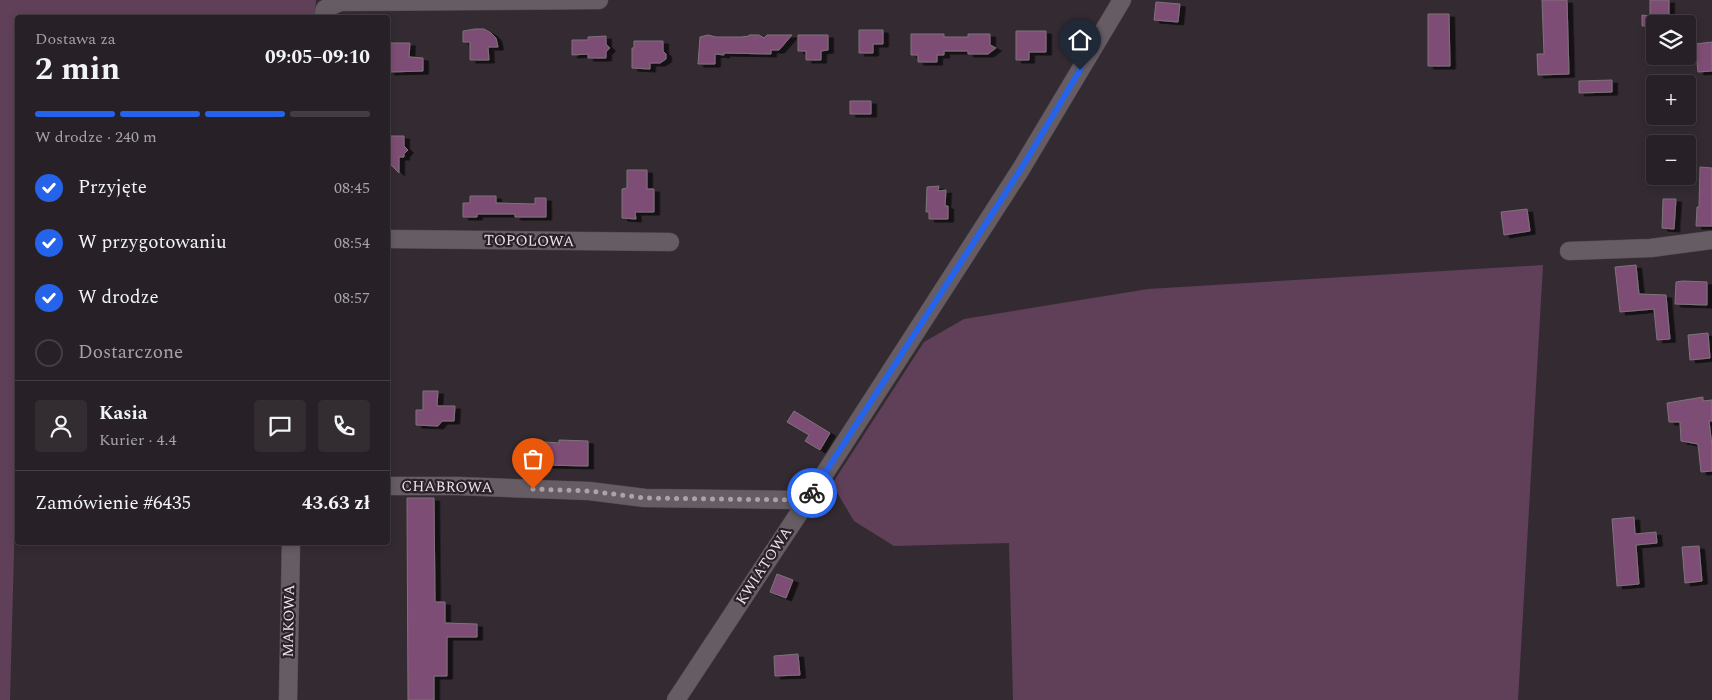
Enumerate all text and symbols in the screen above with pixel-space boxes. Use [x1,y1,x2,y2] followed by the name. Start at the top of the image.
[1646,15,1696,185] map controls
[1646,15,1696,65] button: layers
[1059,19,1101,70] pin
[1066,26,1094,54] icon: home
[35,27,116,51] text: Dostawa za
[265,43,370,72] text: 09:05–09:10
[35,45,120,94] text: 2 min
[1646,75,1696,125] button: +
[35,125,157,149] text: W drodze · 240 m
[1646,135,1696,185] button: −
[78,173,147,202] text: Przyjęte
[35,174,63,202] icon: check
[334,176,370,200] text: 08:45
[78,228,227,257] text: W przygotowaniu
[35,229,63,257] icon: check
[484,229,574,253] street label: TOPOLOWA
[334,231,370,255] text: 08:54
[78,283,159,312] text: W drodze
[35,284,63,312] icon: check
[334,286,370,310] text: 08:57
[78,338,183,367] text: Dostarczone
[99,399,148,428] text: Kasia
[35,400,87,452] button: person
[254,400,306,452] button: chat
[318,400,370,452] button: phone
[99,428,176,452] text: Kurier · 4.4
[512,438,554,489] pin
[519,445,547,473] icon: bag
[787,468,837,518] courier
[401,475,493,499] street label: CHABROWA
[798,479,826,507] icon: bike
[35,489,191,518] text: Zamówienie #6435
[302,489,370,518] text: 43.63 zł
[730,522,798,610] street label: KWIATOWA
[277,584,301,658] street label: MAKOWA

